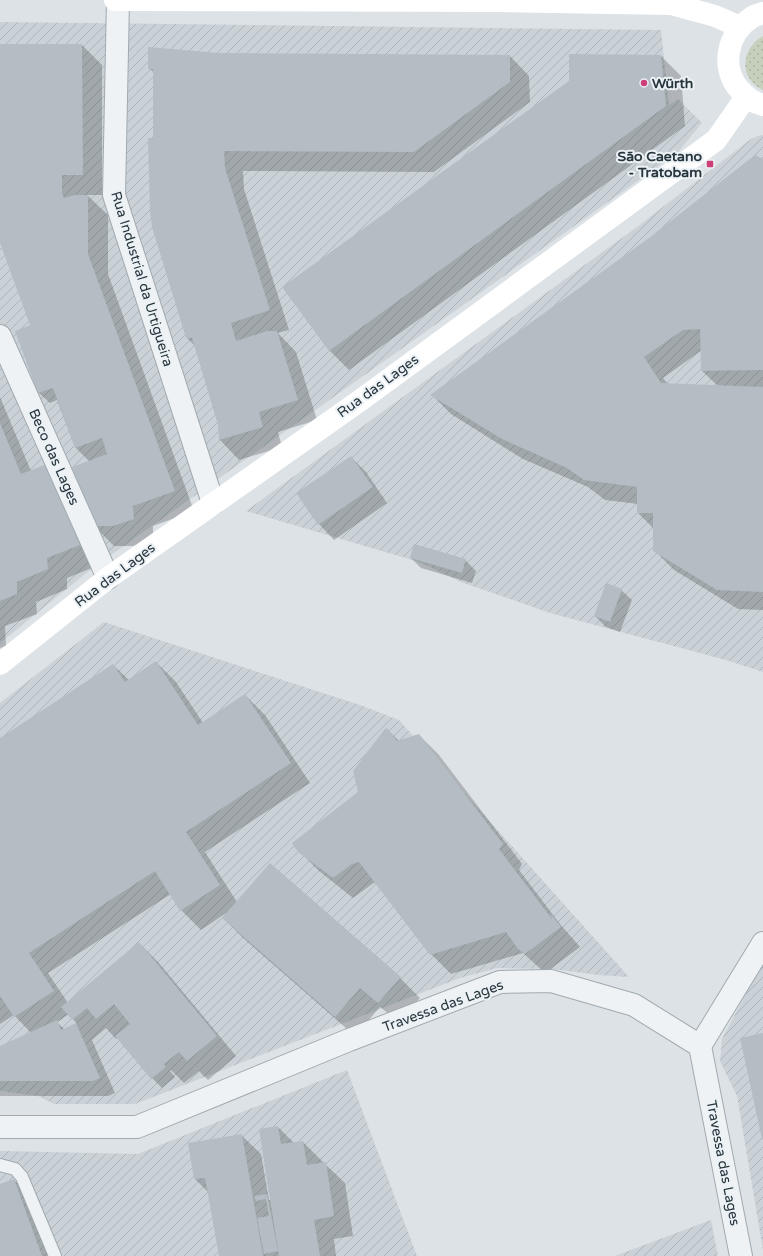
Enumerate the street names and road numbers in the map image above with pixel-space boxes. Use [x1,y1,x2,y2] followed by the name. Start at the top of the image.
[107,189,177,369] street label: Rua Industrial da Urtigueira
[334,351,422,421] street label: Rua das Lages
[25,406,83,508] street label: Beco das Lages
[71,539,159,611] street label: Rua das Lages
[380,976,506,1036] street label: Travessa das Lages
[702,1099,744,1227] street label: Travessa das Lages

